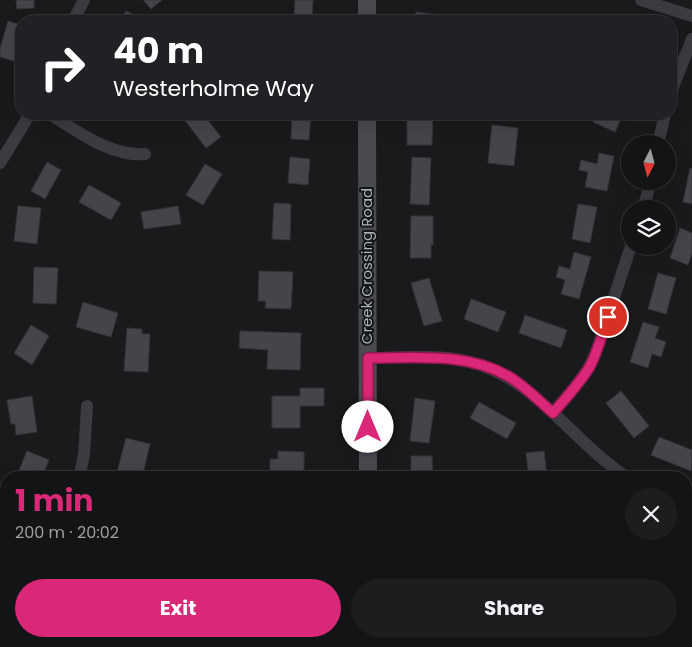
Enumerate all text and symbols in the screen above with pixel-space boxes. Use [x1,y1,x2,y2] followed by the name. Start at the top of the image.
[113,26,204,75] text: 40 m
[30,35,95,100] icon: right
[113,73,314,104] text: Westerholme Way
[621,135,676,190] north arrow
[621,135,676,255] map controls
[356,188,377,344] street label: Creek Crossing Road
[621,200,676,255] button: layers
[587,296,629,338] pin
[594,303,622,331] icon: arrive
[341,400,393,452] position arrow
[15,479,93,522] text: 1 min
[625,488,677,540] button: close
[15,521,119,544] text: 200 m · 20:02
[15,579,341,637] button: Exit
[351,579,677,637] button: Share

